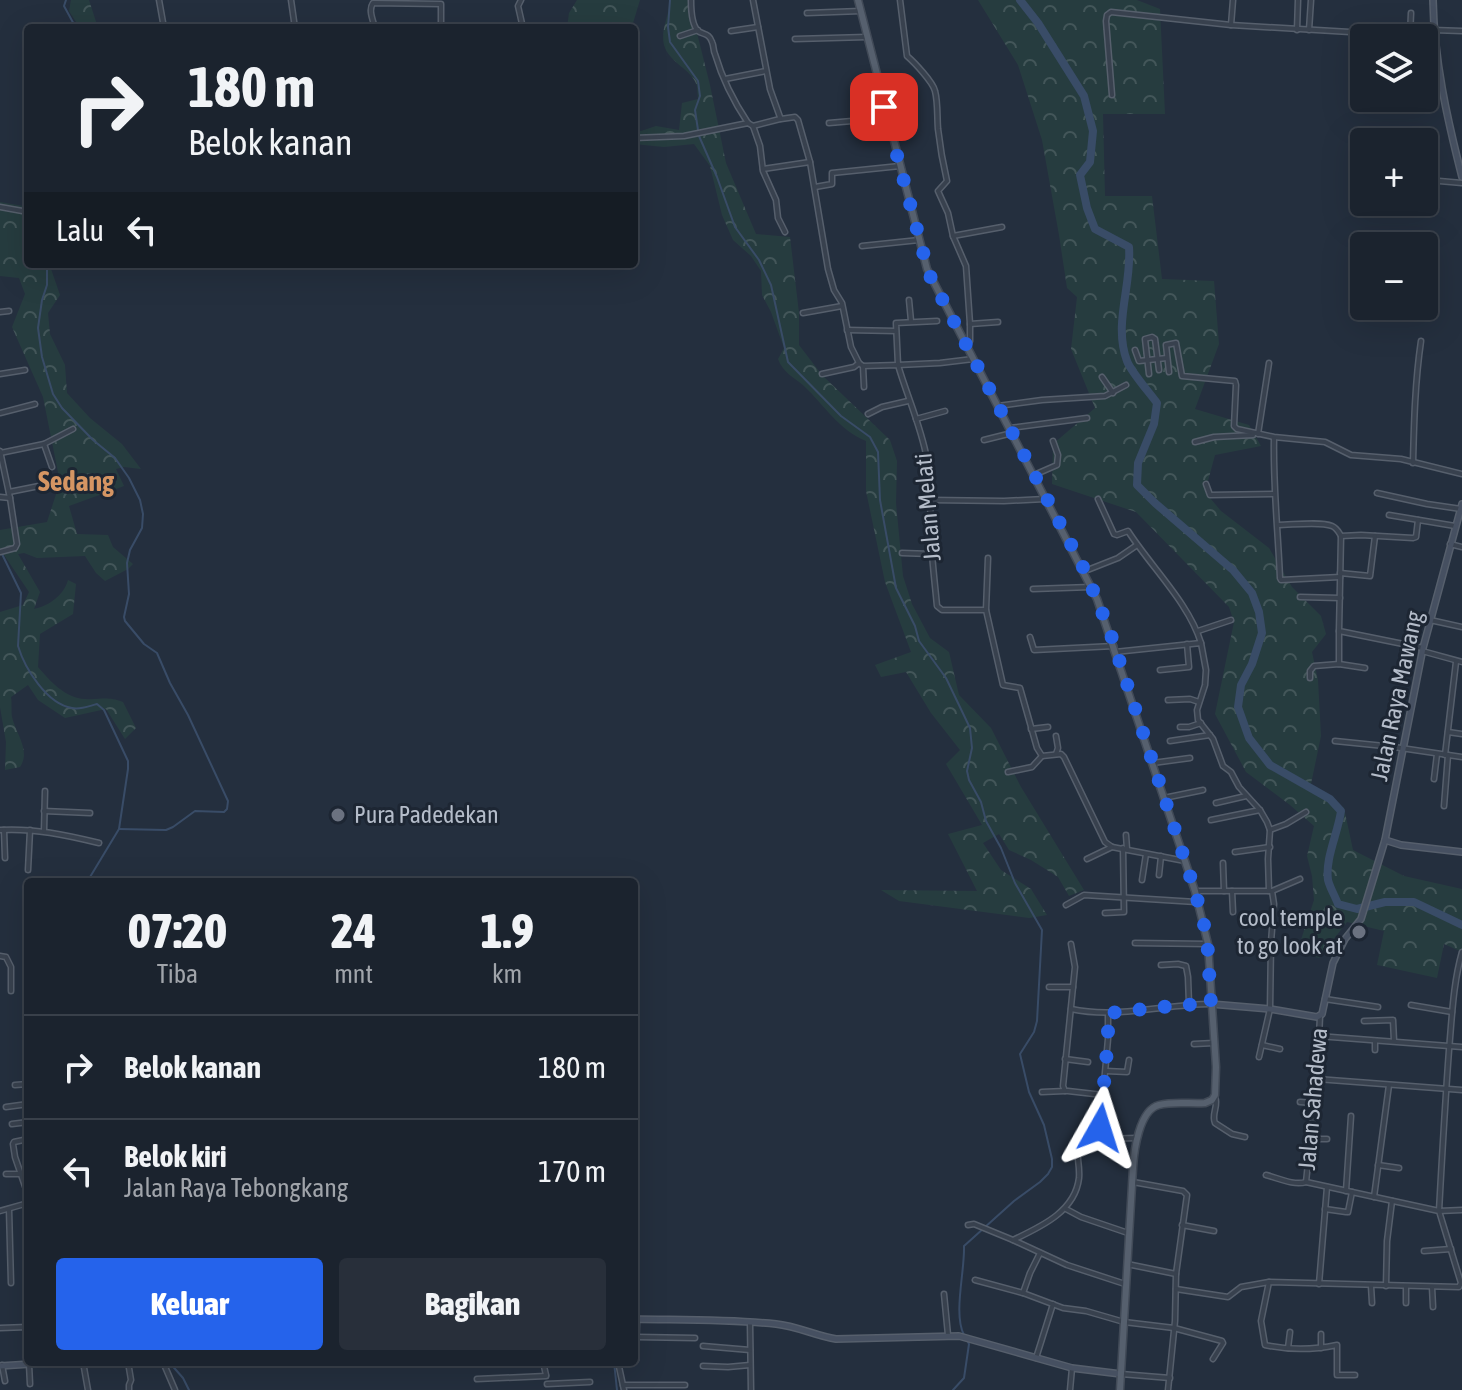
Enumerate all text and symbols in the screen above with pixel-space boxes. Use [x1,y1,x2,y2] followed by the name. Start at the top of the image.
[1350,24,1438,320] map controls
[1350,24,1438,112] button: layers
[188,55,315,119] text: 180 m
[56,56,160,160] icon: right
[850,73,918,141] pin
[862,85,906,129] icon: arrive
[188,121,353,163] text: Belok kanan
[1350,128,1438,216] button: +
[120,208,164,252] icon: left
[56,213,104,247] text: Lalu
[1350,232,1438,320] button: −
[909,452,946,562] street label: Jalan Melati
[38,465,115,497] district label: Sedang
[1365,608,1428,783] street label: Jalan Raya Mawang
[354,801,499,828] place label: Pura Padedekan
[329,806,347,824] marker: Pura Padedekan
[128,903,227,958] text: 07:20
[331,903,376,958] text: 24
[480,903,534,958] text: 1.9
[1237,904,1343,959] place label: cool temple to go look at
[1350,923,1368,941] marker: cool temple to go look at
[157,959,198,989] text: Tiba
[334,959,373,989] text: mnt
[492,959,522,989] text: km
[1293,1027,1332,1171] street label: Jalan Sahadewa
[56,1045,100,1089] icon: right
[124,1050,261,1084] text: Belok kanan
[538,1050,606,1084] text: 180 m
[1058,1086,1142,1170] position arrow
[124,1139,227,1173] text: Belok kiri
[56,1149,100,1193] icon: left
[538,1154,606,1188] text: 170 m
[124,1173,348,1203] text: Jalan Raya Tebongkang
[56,1258,323,1350] button: Keluar
[339,1258,606,1350] button: Bagikan

